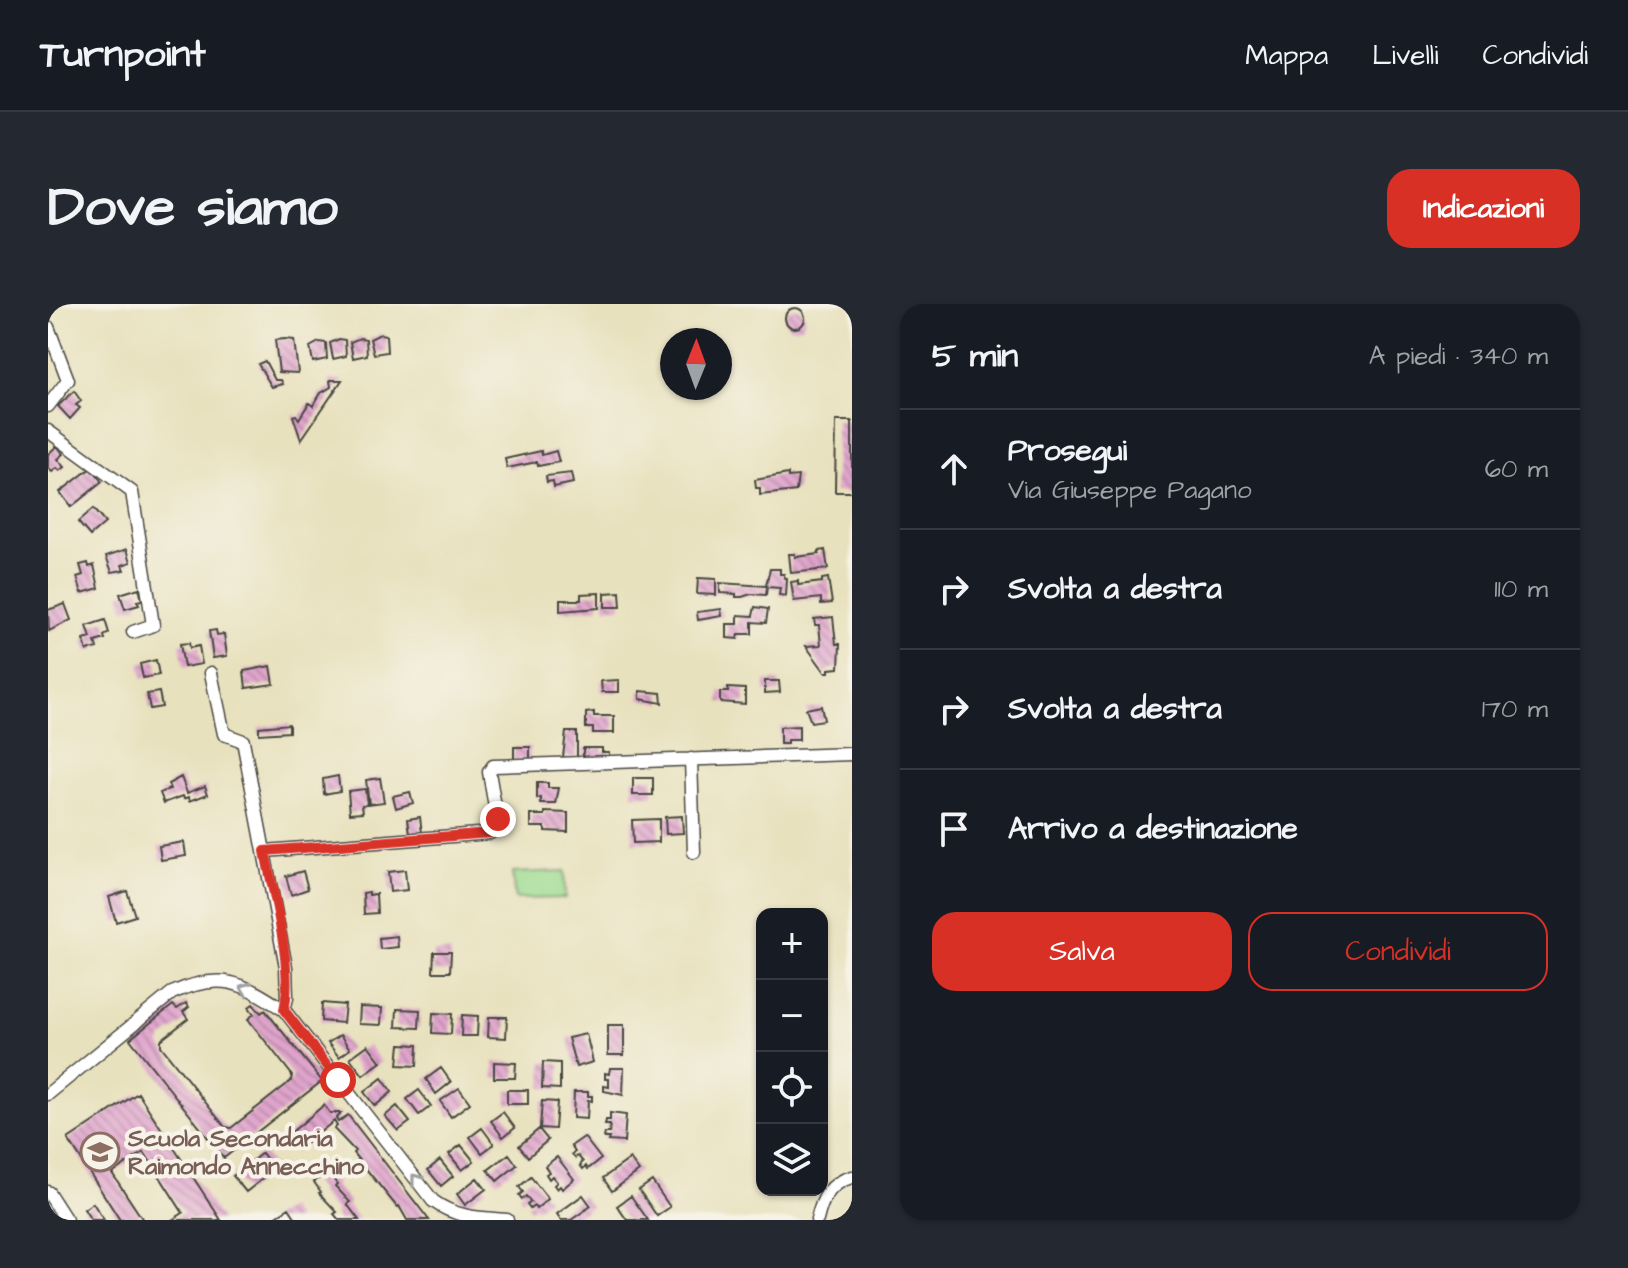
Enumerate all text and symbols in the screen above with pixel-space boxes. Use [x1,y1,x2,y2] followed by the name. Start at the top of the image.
[40,29,206,81] text: Turnpoint
[1245,36,1328,75] text: Mappa
[1372,36,1438,75] text: Livelli
[1482,36,1588,75] text: Condividi
[48,169,338,247] text: Dove siamo
[1387,169,1580,248] button: Indicazioni
[660,328,732,400] north arrow
[932,332,1018,380] text: 5 min
[1369,338,1548,374] text: A piedi · 340 m
[1008,430,1127,472] text: Prosegui
[932,447,976,491] icon: ahead
[1485,451,1548,487] text: 60 m
[1008,472,1252,508] text: Via Giuseppe Pagano
[932,567,976,611] icon: right
[1008,568,1222,610] text: Svolta a destra
[1494,571,1548,607] text: 110 m
[932,687,976,731] icon: right
[1008,688,1222,730] text: Svolta a destra
[1482,691,1548,727] text: 170 m
[480,801,516,837] route end
[932,807,976,851] icon: arrive
[1008,808,1298,850] text: Arrivo a destinazione
[756,908,828,1196] map controls
[756,908,828,980] button: +
[932,912,1232,991] button: Salva
[1248,912,1548,991] button: Condividi
[756,980,828,1052] button: −
[239,981,253,998] one-way arrow
[756,1052,828,1124] button: locate
[320,1062,356,1098] route start
[127,1122,365,1184] place label: Scuola Secondaria Raimondo Annecchino
[756,1124,828,1196] button: layers
[79,1131,121,1173] school or university icon: Scuola Secondaria Raimondo Annecchino
[412,1173,426,1188] one-way arrow

